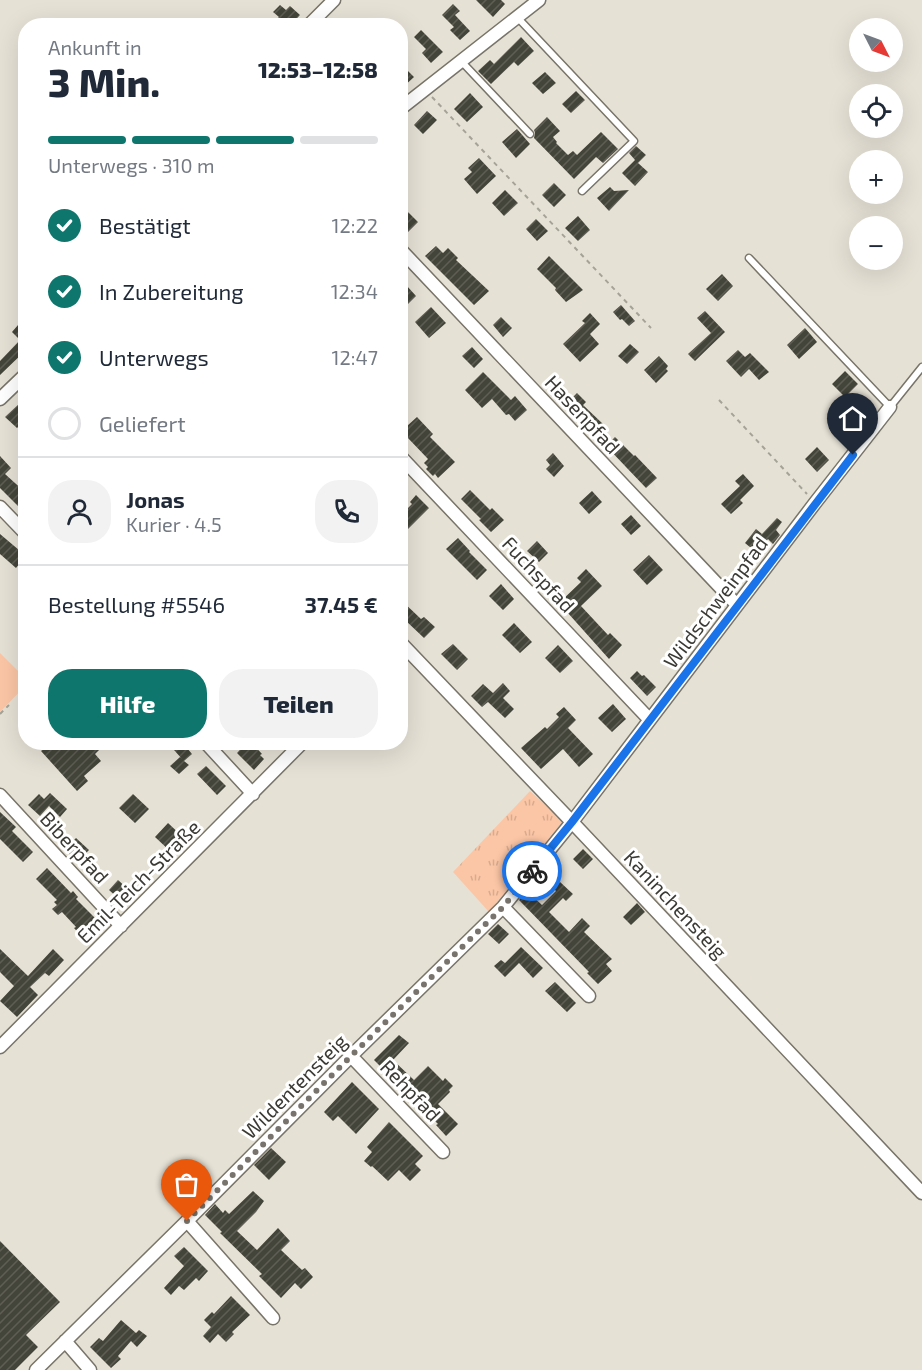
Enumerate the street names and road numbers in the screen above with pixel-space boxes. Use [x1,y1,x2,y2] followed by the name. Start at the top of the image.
[541,370,625,458] street label: Hasenpfad
[498,531,580,617] street label: Fuchspfad
[658,532,772,672] street label: Wildschweinpfad
[36,806,114,888] street label: Biberpfad
[71,814,205,948] street label: Emil-Teich-Straße
[620,845,732,963] street label: Kaninchensteig
[237,1029,351,1143] street label: Wildentensteig
[376,1054,446,1126] street label: Rehpfad

